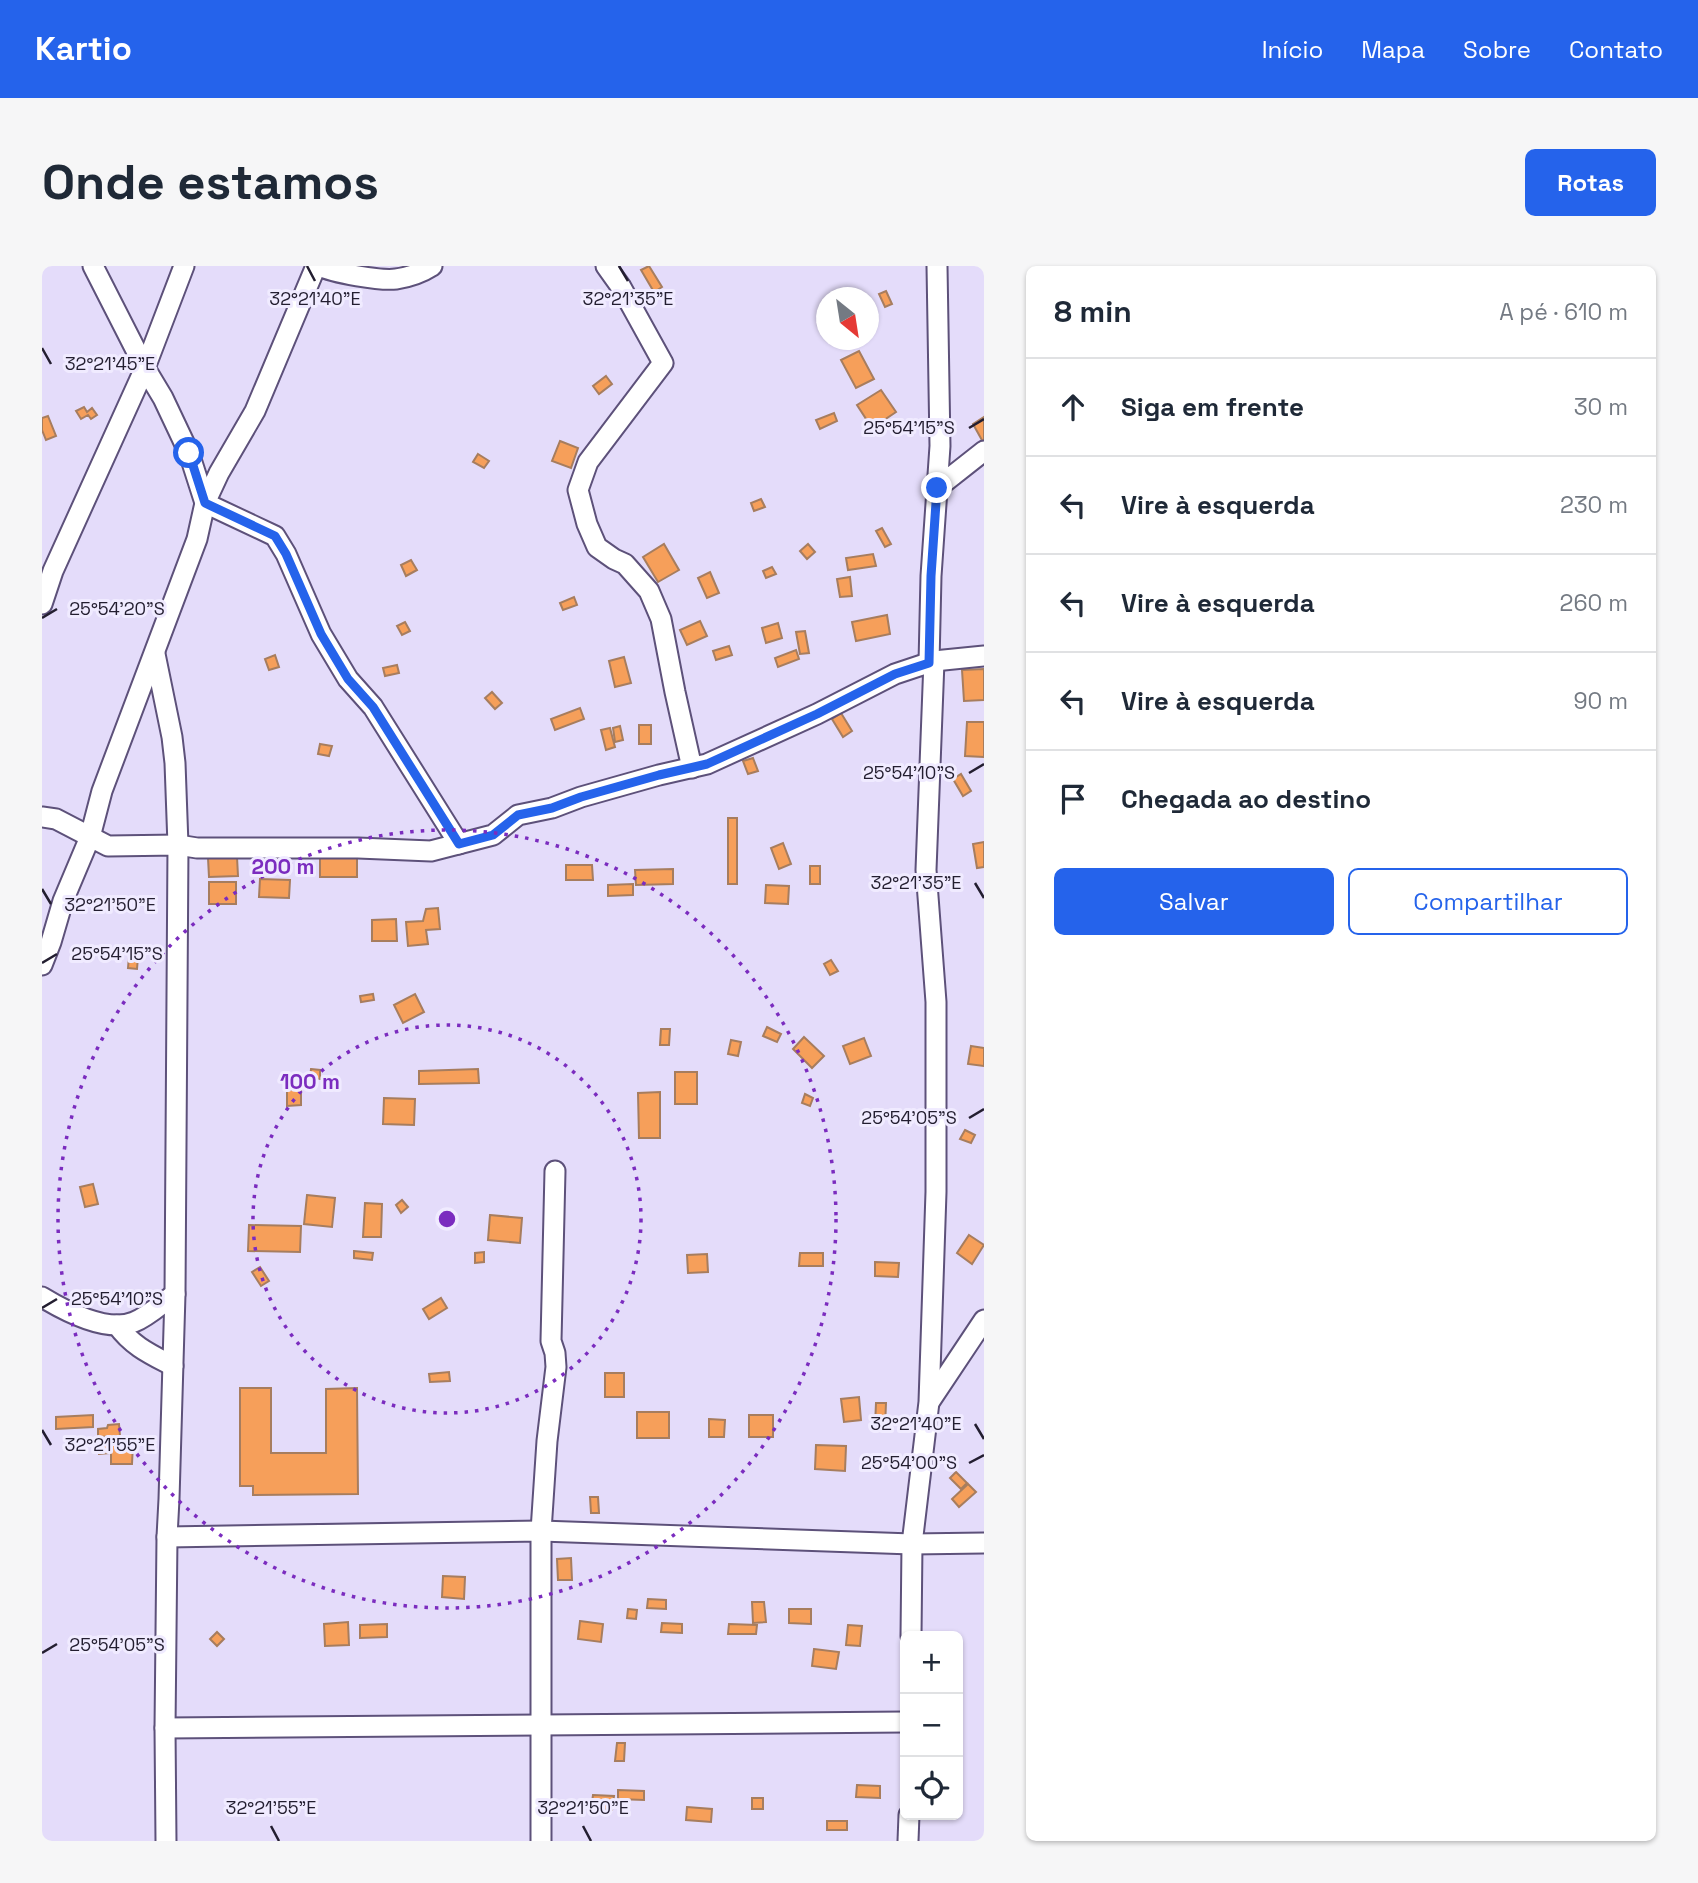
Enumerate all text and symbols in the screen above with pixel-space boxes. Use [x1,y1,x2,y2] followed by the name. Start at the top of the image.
[35,28,132,70] text: Kartio
[1262,34,1323,65] text: Início
[1361,34,1425,65] text: Mapa
[1463,34,1531,65] text: Sobre
[1569,34,1663,65] text: Contato
[1525,149,1656,216] button: Rotas
[42,151,379,213] text: Onde estamos
[269,287,361,310] text: 32°21'40"E
[583,287,673,310] text: 32°21'35"E
[816,287,879,350] north arrow
[1054,292,1132,331] text: 8 min
[1499,297,1628,327] text: A pé · 610 m
[65,352,155,375] text: 32°21'45"E
[1054,388,1092,426] icon: ahead
[1121,390,1304,424] text: Siga em frente
[1574,392,1628,422] text: 30 m
[863,416,955,439] text: 25°54'15"S
[173,437,204,468] route start
[921,472,952,503] route end
[1054,486,1092,524] icon: left
[1121,488,1315,522] text: Vire à esquerda
[1560,490,1628,520] text: 230 m
[1054,584,1092,622] icon: left
[1121,586,1315,620] text: Vire à esquerda
[1560,588,1628,618] text: 260 m
[69,597,165,620] text: 25°54'20"S
[1054,682,1092,720] icon: left
[1121,684,1315,718] text: Vire à esquerda
[1573,686,1628,716] text: 90 m
[863,761,955,784] text: 25°54'10"S
[1054,780,1092,818] icon: arrive
[1121,782,1371,816] text: Chegada ao destino
[252,853,314,880] text: 200 m
[1054,868,1334,935] button: Salvar
[1348,868,1628,935] button: Compartilhar
[871,871,961,894] text: 32°21'35"E
[64,893,156,916] text: 32°21'50"E
[71,942,163,965] text: 25°54'15"S
[280,1068,340,1095] text: 100 m
[861,1106,957,1129] text: 25°54'05"S
[435,1207,459,1231] centre of rings
[71,1287,163,1310] text: 25°54'10"S
[870,1412,962,1435] text: 32°21'40"E
[65,1433,155,1456] text: 32°21'55"E
[861,1451,957,1474] text: 25°54'00"S
[900,1631,963,1820] map controls
[900,1631,963,1694] button: +
[69,1633,165,1656] text: 25°54'05"S
[900,1694,963,1757] button: −
[900,1757,963,1820] button: locate
[226,1796,316,1819] text: 32°21'55"E
[537,1796,629,1819] text: 32°21'50"E

